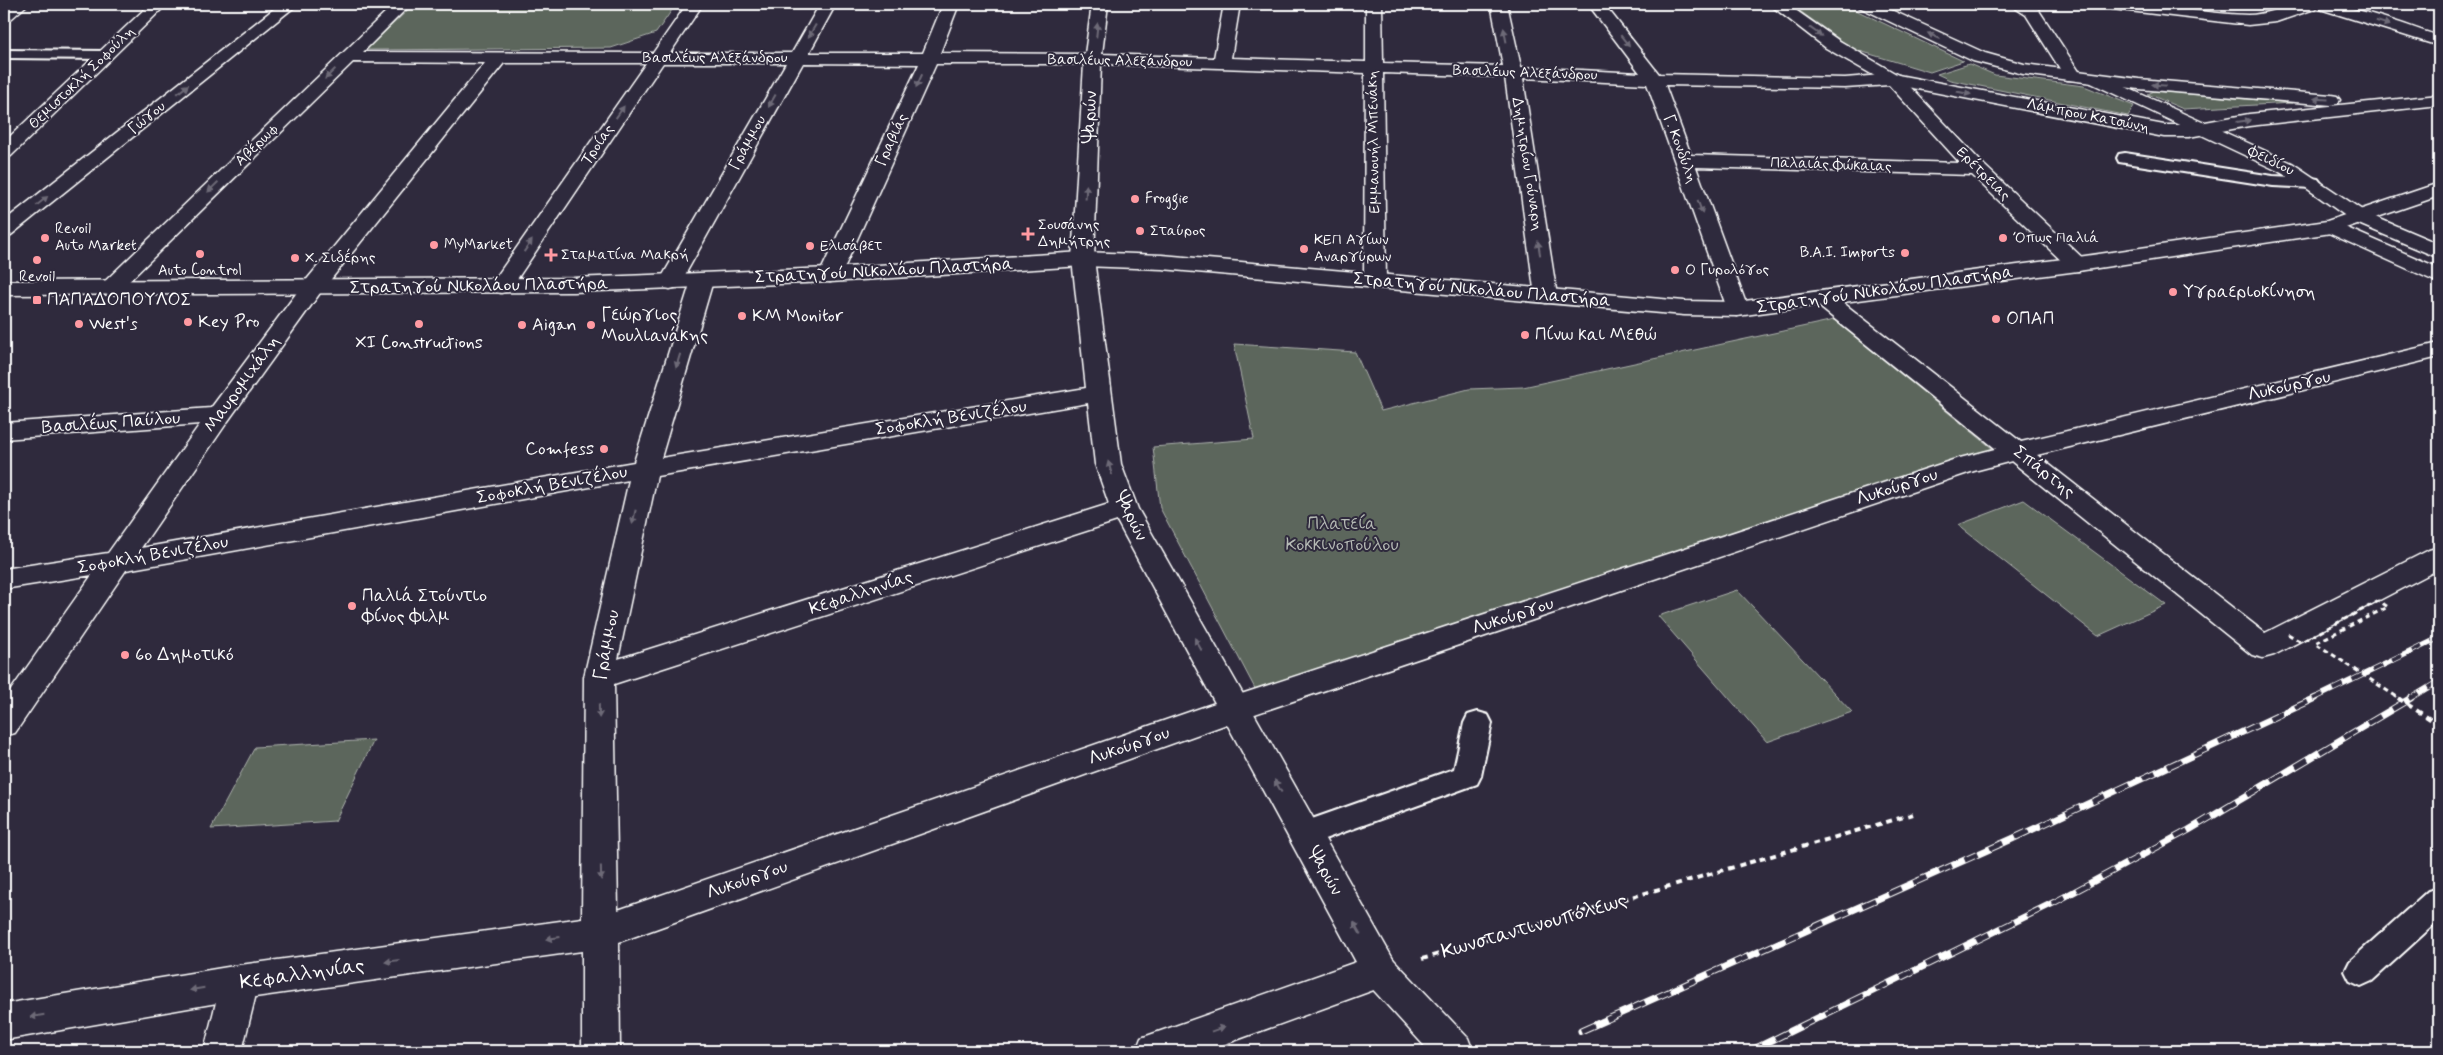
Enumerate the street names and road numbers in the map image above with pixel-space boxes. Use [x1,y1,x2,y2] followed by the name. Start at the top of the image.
[24,22,140,134] street label: Θεμιστοκλή Σοφούλη
[643,48,788,68] street label: Βασιλέως Αλεξάνδρου
[1047,50,1193,72] street label: Βασιλέως Αλεξάνδρου
[1452,60,1598,86] street label: Βασιλέως Αλεξάνδρου
[1363,70,1385,214] street label: Εμμανουήλ Μπενάκη
[1077,90,1103,145] street label: Ψαρών
[2025,94,2151,138] street label: Λάμπρου Κατσώνη
[1507,96,1547,232] street label: Δημητρίου Γούναρη
[124,97,170,139] street label: Γώγου
[871,110,913,170] street label: Γραβιάς
[725,112,771,174] street label: Γράμμου
[1658,112,1702,186] street label: Γ. Κονδύλη
[231,119,283,171] street label: Αβέρωφ
[577,120,619,169] street label: Τροίας
[2244,141,2298,181] street label: Φειδίου
[1952,143,2015,206] street label: Ερέτρειας
[1770,153,1892,177] street label: Παλαιάς Φώκαιας
[754,252,1014,290] street label: Στρατηγού Νικολάου Πλαστήρα
[1755,260,2015,320] street label: Στρατηγού Νικολάου Πλαστήρα
[1352,267,1612,313] street label: Στρατηγού Νικολάου Πλαστήρα
[349,272,609,300] street label: Στρατηγού Νικολάου Πλαστήρα
[198,330,286,438] street label: Μαυρομιχάλη
[2245,365,2333,407] street label: Λυκούργου
[874,393,1028,442] street label: Σοφοκλή Βενιζέλου
[41,405,181,440] street label: Βασιλέως Παύλου
[2008,440,2080,504] street label: Σπάρτης
[475,459,629,510] street label: Σοφοκλή Βενιζέλου
[1853,463,1941,511] street label: Λυκούργου
[1109,486,1153,545] street label: Ψαρών
[76,529,230,580] street label: Σοφοκλή Βενιζέλου
[806,565,916,621] street label: Κεφαλληνίας
[1469,592,1557,640] street label: Λυκούργου
[588,608,626,682] street label: Γράμμου
[1085,721,1173,771] street label: Λυκούργου
[1301,841,1348,900] street label: Ψαρών
[703,855,791,905] street label: Λυκούργου
[1438,886,1630,966] street label: Κωνσταντινουπόλεως
[238,951,366,997] street label: Κεφαλληνίας

